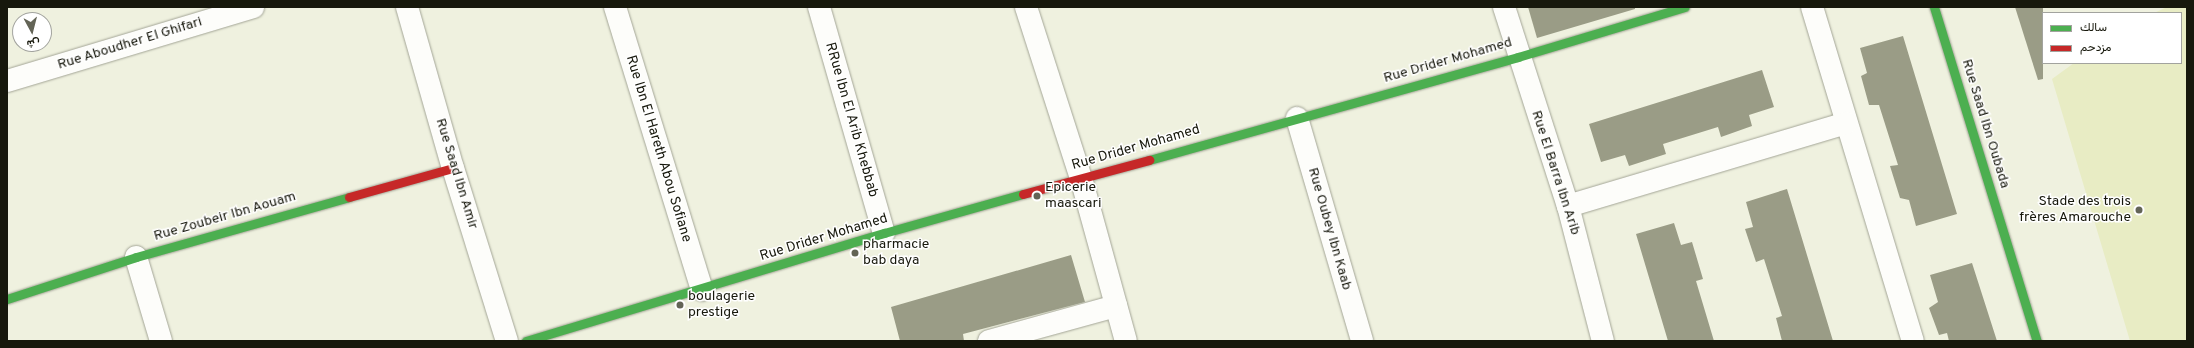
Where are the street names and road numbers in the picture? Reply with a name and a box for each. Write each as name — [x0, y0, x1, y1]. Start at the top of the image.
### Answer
street label: Rue Aboudher El Ghifari — [55, 14, 205, 74]
street label: Rue Drider Mohamed — [1382, 35, 1514, 87]
street label: RRue Ibn El Arib Khebbab — [821, 40, 881, 200]
street label: Rue Ibn El Hareth Abou Sofiane — [621, 53, 695, 245]
street label: Rue Saad Ibn Oubada — [1957, 57, 2013, 191]
street label: Rue El Barra Ibn Arib — [1527, 108, 1583, 238]
street label: Rue Saad Ibn Amir — [431, 116, 481, 232]
street label: Rue Drider Mohamed — [1070, 122, 1202, 174]
street label: Rue Oubey Ibn Kaab — [1303, 166, 1355, 292]
street label: Rue Zoubeir Ibn Aouam — [152, 189, 298, 245]
street label: Rue Drider Mohamed — [758, 211, 890, 265]

